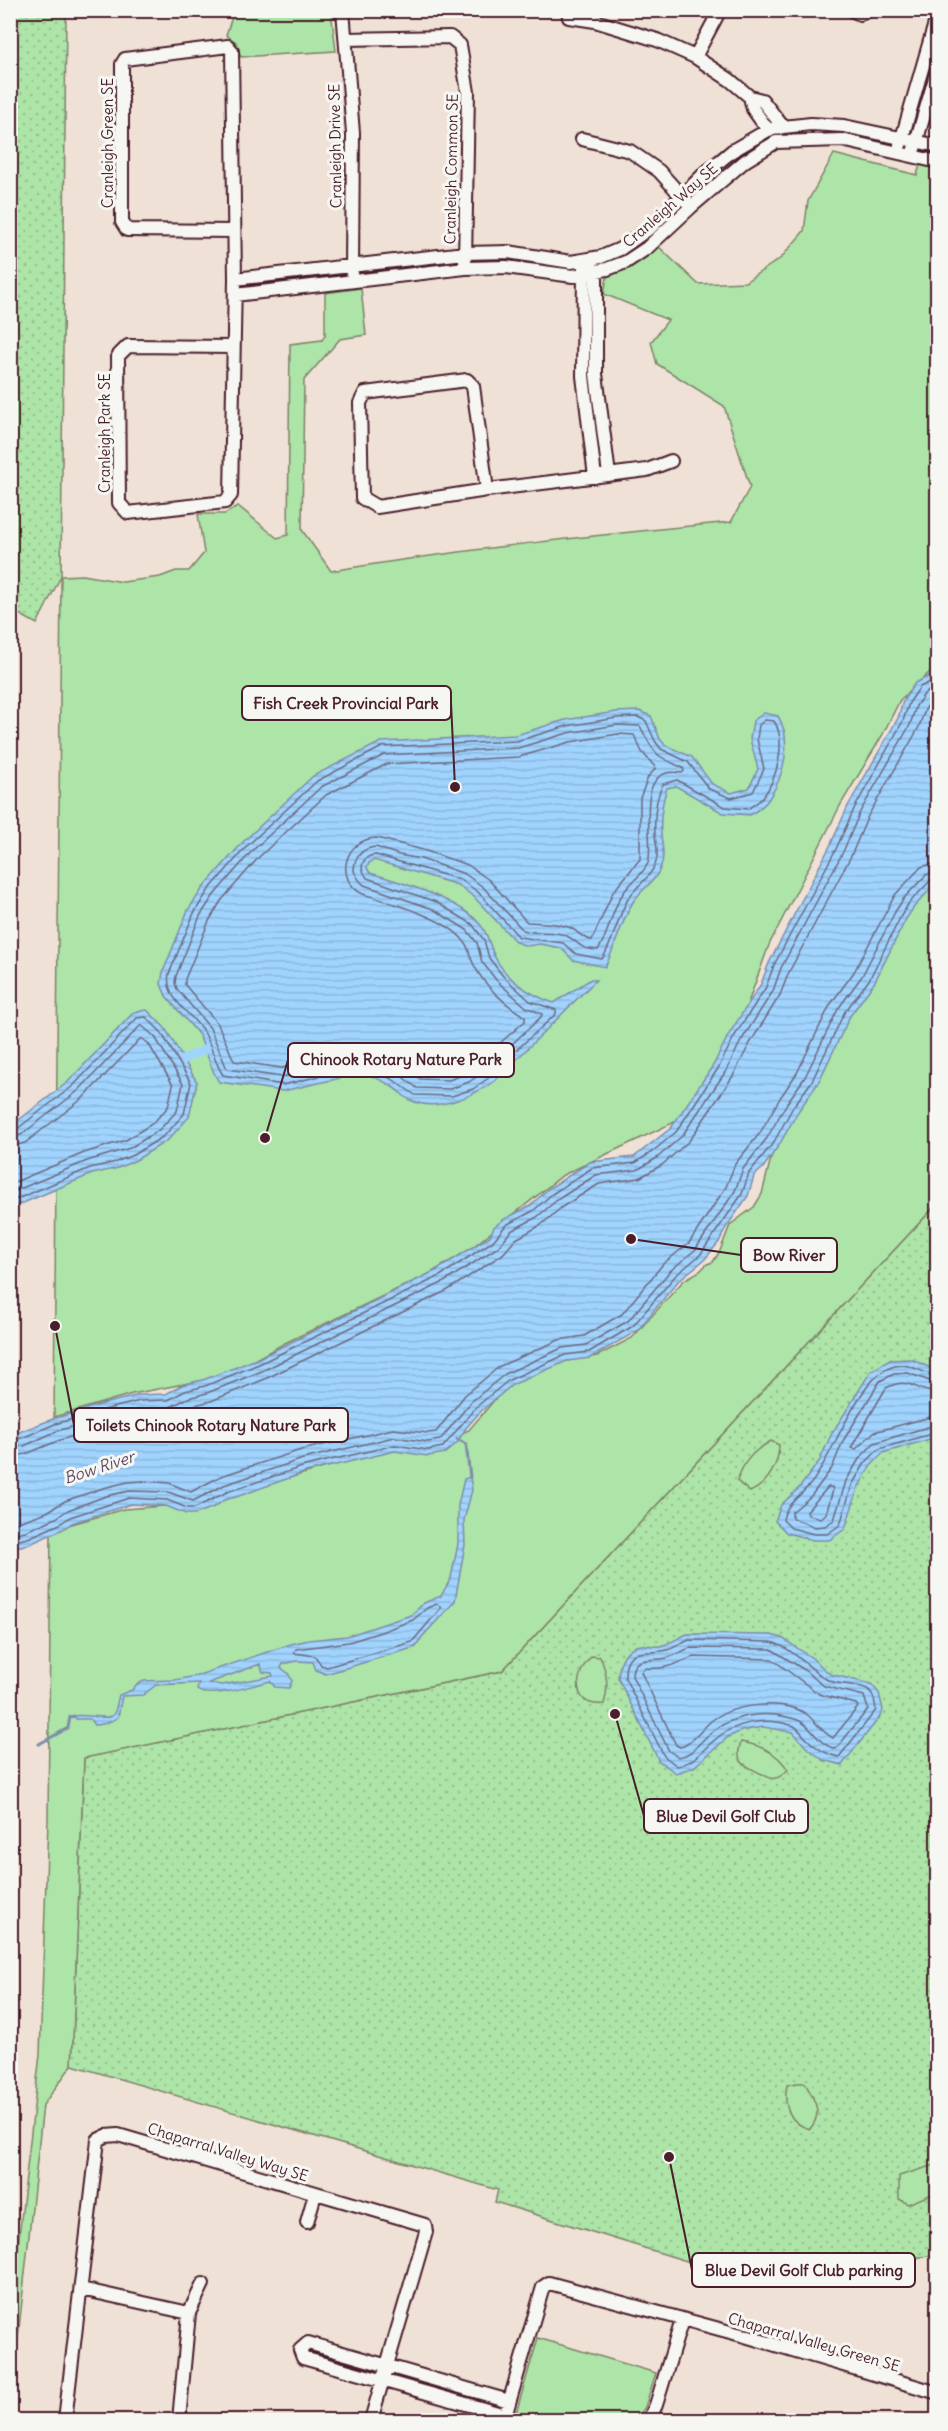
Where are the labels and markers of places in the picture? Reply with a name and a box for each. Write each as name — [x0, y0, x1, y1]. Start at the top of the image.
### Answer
callout: Fish Creek Provincial Park — [242, 686, 451, 720]
callout: Chinook Rotary Nature Park — [288, 1043, 514, 1077]
callout: Bow River — [741, 1238, 837, 1272]
callout: Toilets Chinook Rotary Nature Park — [74, 1408, 348, 1442]
callout: Blue Devil Golf Club — [644, 1799, 808, 1833]
callout: Blue Devil Golf Club parking — [692, 2253, 915, 2287]

